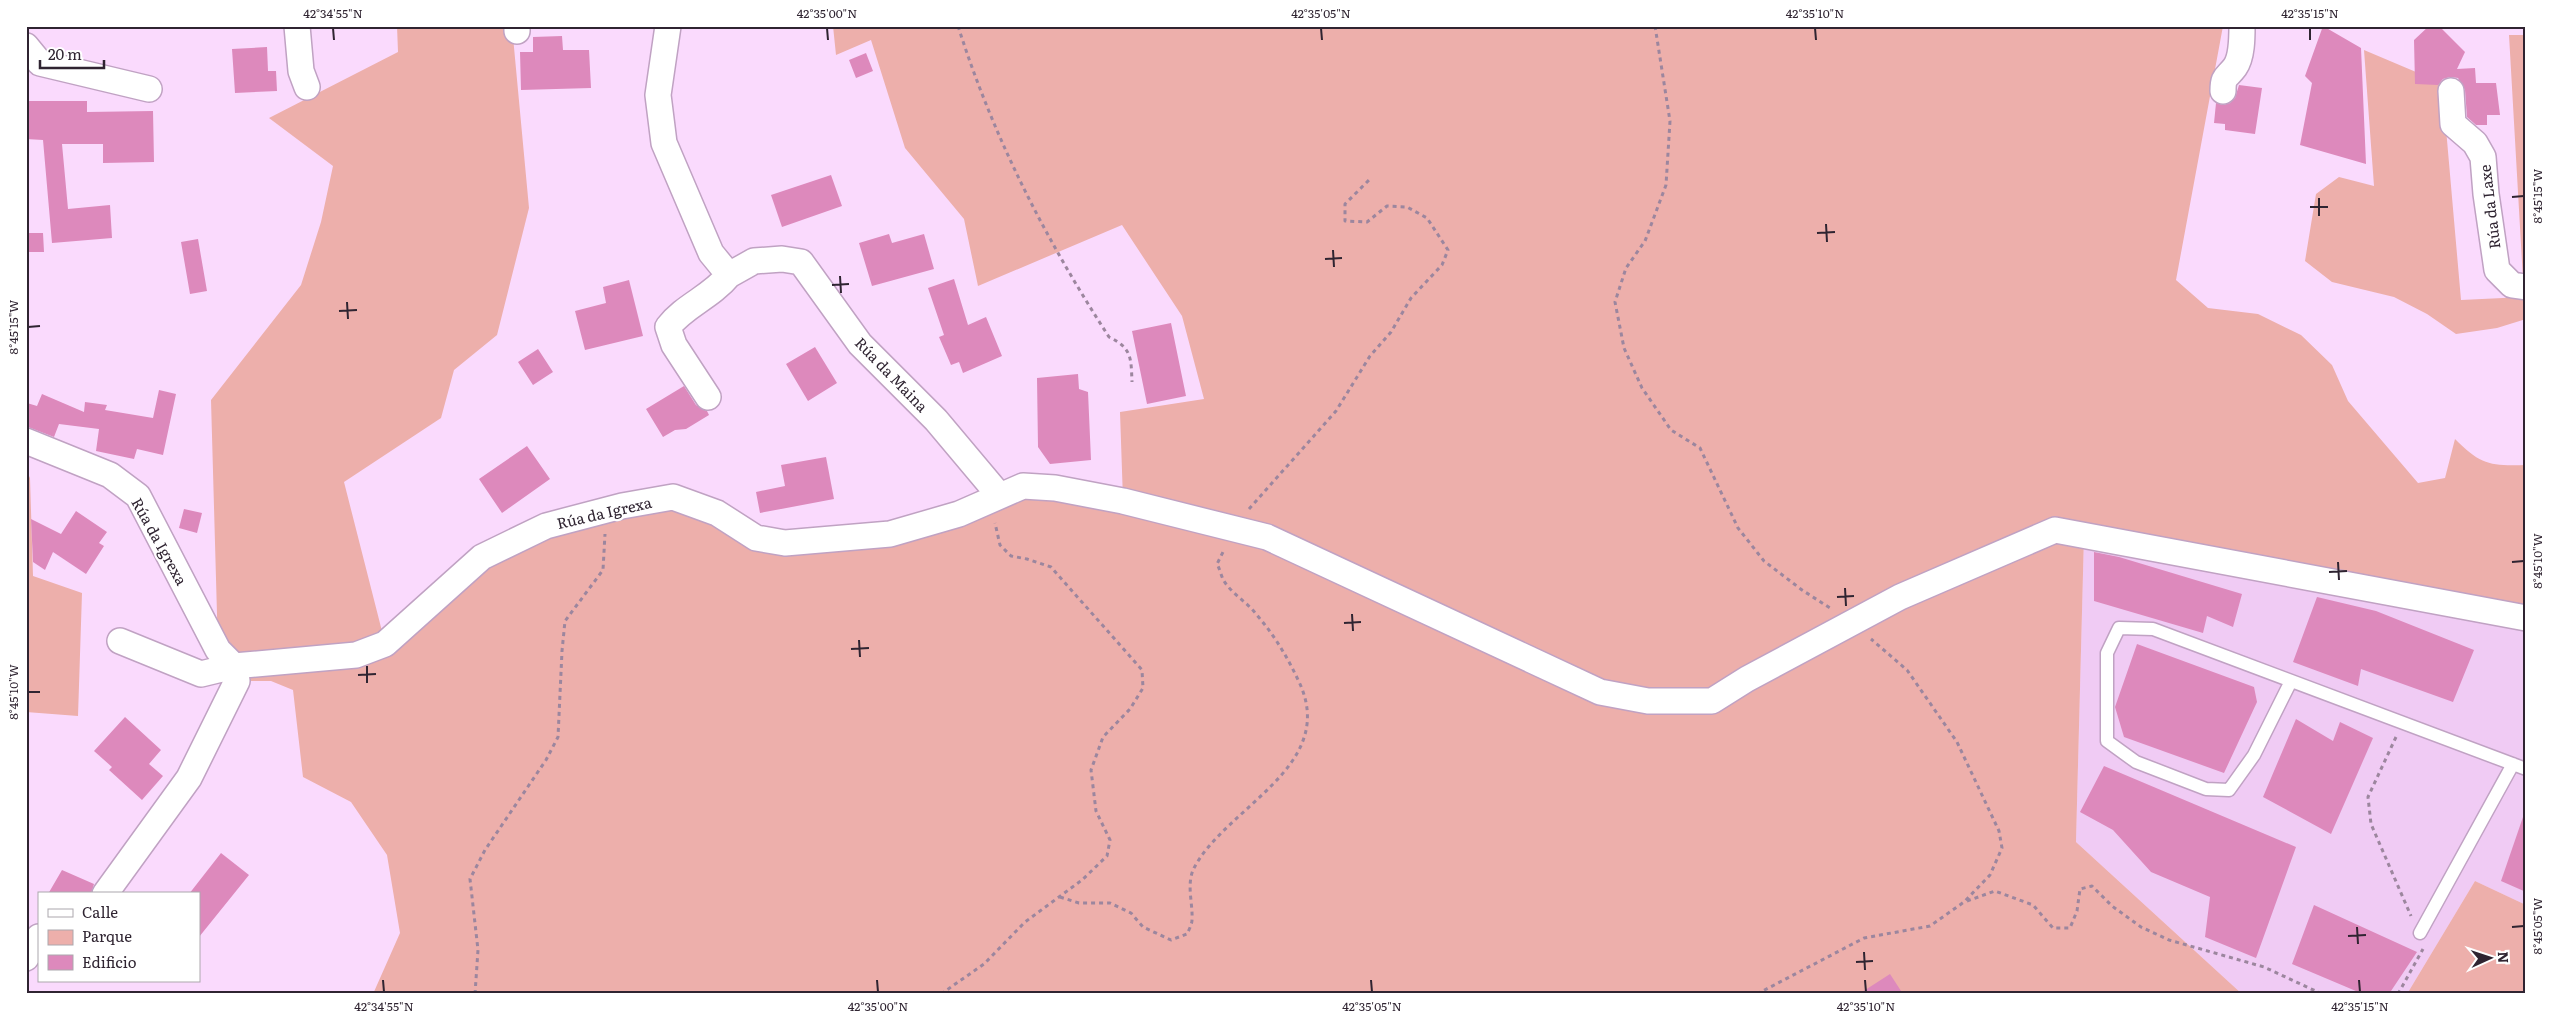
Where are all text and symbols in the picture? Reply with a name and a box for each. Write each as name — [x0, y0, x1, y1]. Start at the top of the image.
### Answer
text: 42°34'55"N — [303, 4, 363, 22]
text: 42°35'00"N — [797, 4, 857, 22]
text: 42°35'05"N — [1291, 4, 1351, 22]
text: 42°35'10"N — [1786, 4, 1844, 22]
text: 42°35'15"N — [2281, 4, 2339, 22]
scale bar — [40, 38, 104, 70]
text: 20 m — [48, 42, 82, 65]
street label: Rúa da Laxe — [2472, 163, 2506, 250]
text: 8°45'15"W — [2528, 169, 2546, 223]
text: 8°45'15"W — [4, 300, 22, 354]
street label: Rúa da Maina — [850, 331, 935, 417]
street label: Rúa da Igrexa — [554, 490, 655, 534]
street label: Rúa da Igrexa — [126, 493, 194, 590]
text: 8°45'10"W — [2528, 533, 2546, 589]
text: 8°45'10"W — [4, 664, 22, 720]
legend — [38, 892, 200, 982]
text: 8°45'05"W — [2528, 898, 2546, 954]
text: Calle — [82, 900, 118, 923]
text: Parque — [82, 924, 132, 947]
north arrow — [2464, 932, 2514, 982]
text: Edificio — [82, 950, 137, 973]
text: N — [2494, 951, 2514, 964]
text: 42°34'55"N — [354, 997, 414, 1015]
text: 42°35'00"N — [848, 997, 908, 1015]
text: 42°35'05"N — [1342, 997, 1402, 1015]
text: 42°35'10"N — [1837, 997, 1895, 1015]
text: 42°35'15"N — [2331, 997, 2389, 1015]

